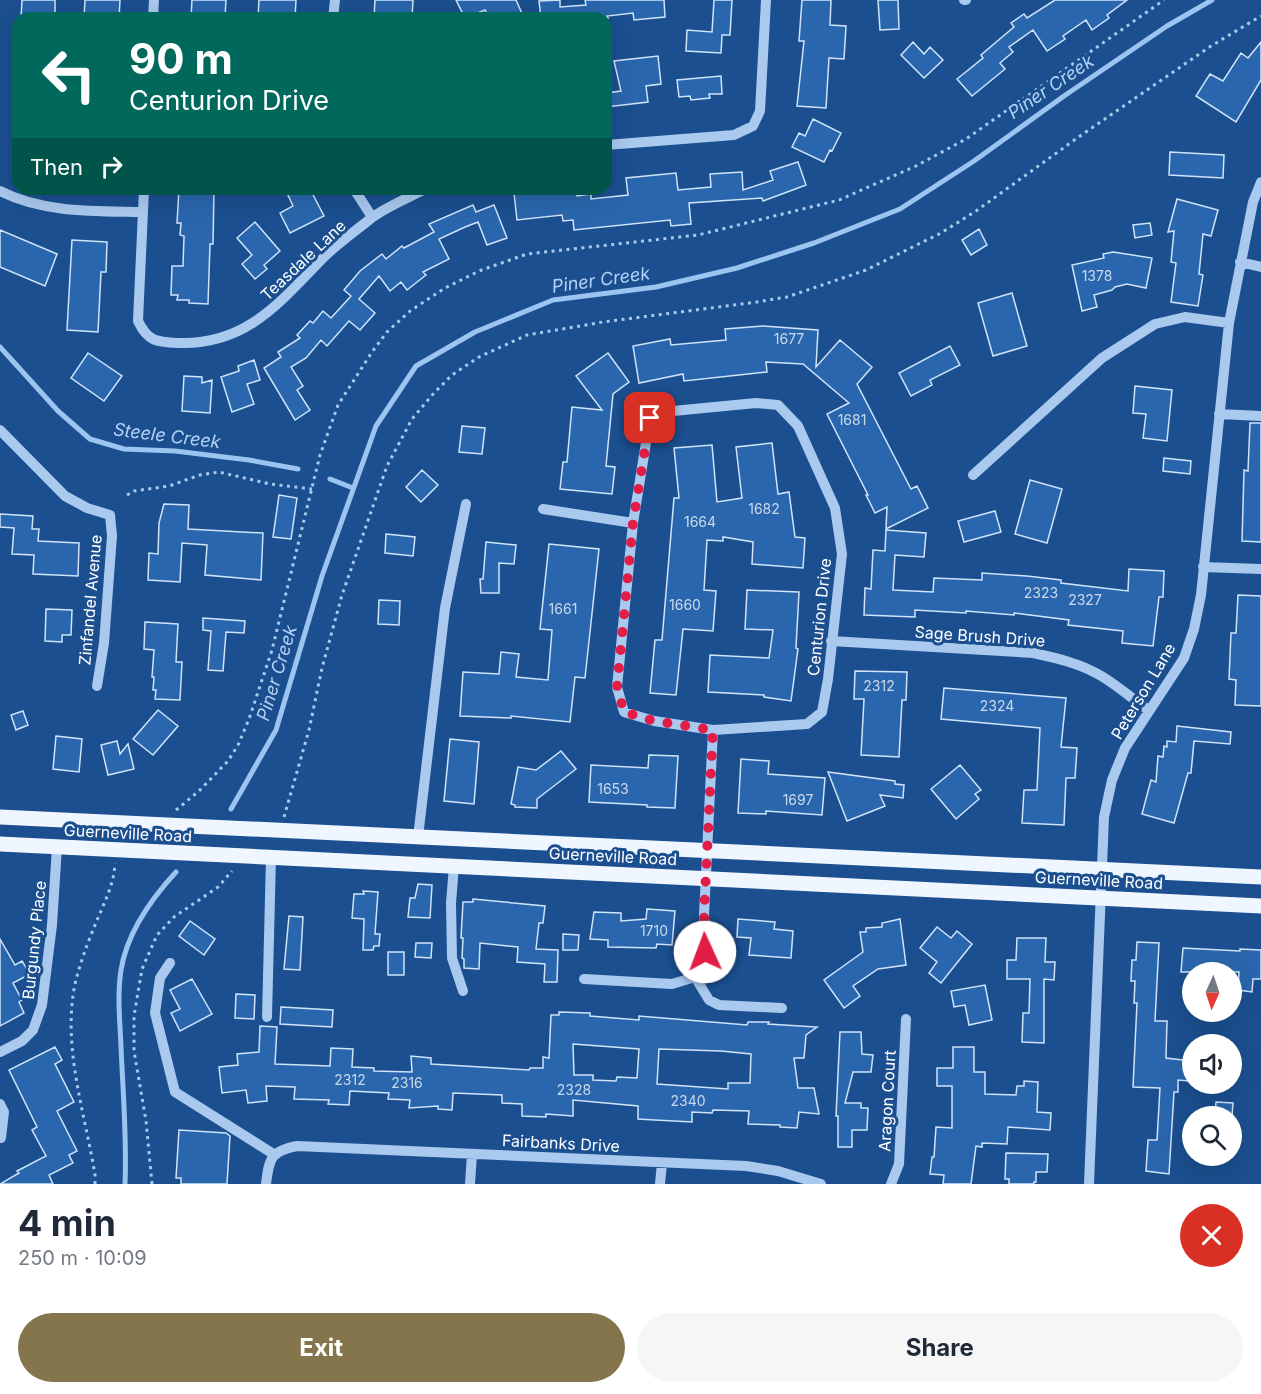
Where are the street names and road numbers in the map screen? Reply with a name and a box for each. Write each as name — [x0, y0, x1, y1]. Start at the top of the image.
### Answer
street label: Teasdale Lane — [256, 215, 350, 305]
street label: Zinfandel Avenue — [74, 534, 106, 666]
street label: Centurion Drive — [803, 557, 835, 677]
street label: Sage Brush Drive — [914, 621, 1046, 651]
street label: Peterson Lane — [1106, 639, 1180, 743]
street label: Guerneville Road — [63, 820, 193, 846]
street label: Guerneville Road — [548, 843, 678, 869]
street label: Guerneville Road — [1034, 867, 1164, 893]
street label: Burgundy Place — [18, 880, 50, 1000]
street label: Aragon Court — [874, 1050, 900, 1152]
street label: Fairbanks Drive — [502, 1130, 620, 1156]

